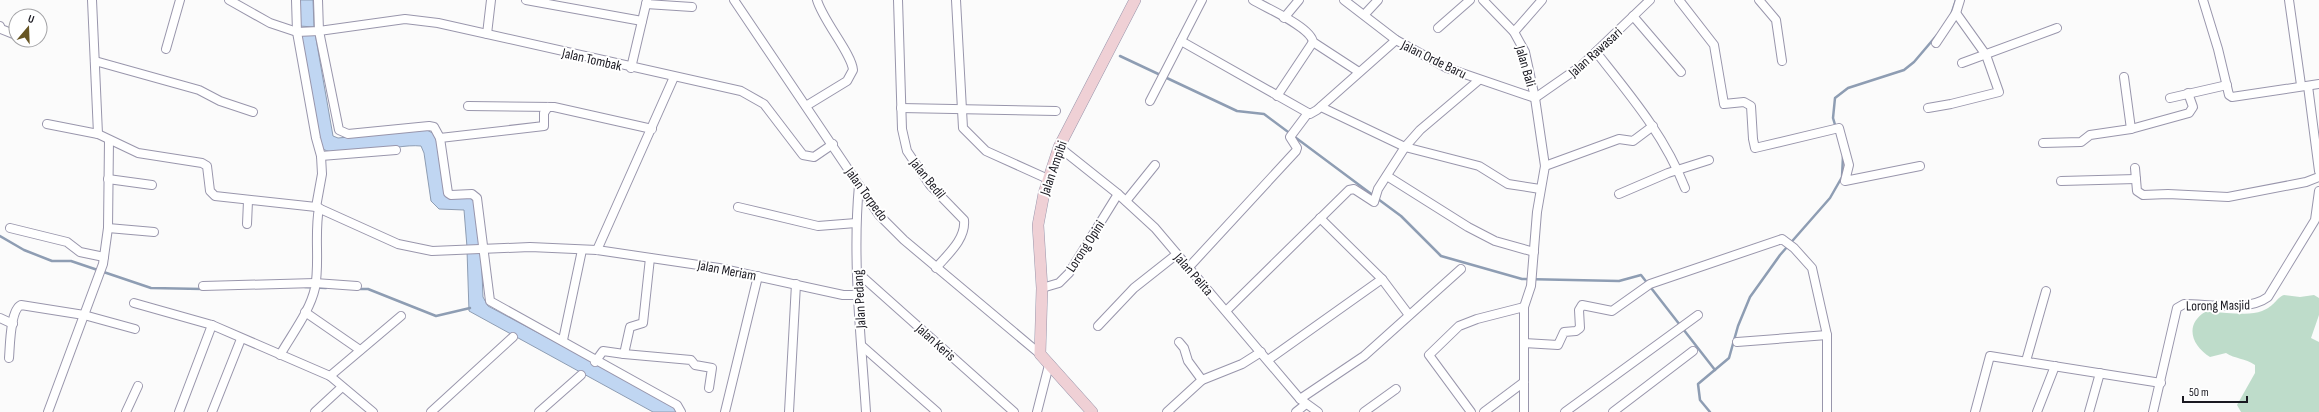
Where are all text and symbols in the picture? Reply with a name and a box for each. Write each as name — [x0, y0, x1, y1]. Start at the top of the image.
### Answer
north arrow — [8, 8, 48, 48]
text: U — [26, 12, 36, 26]
street label: Jalan Rawasari — [1564, 24, 1626, 81]
street label: Jalan Orde Baru — [1398, 36, 1469, 83]
street label: Jalan Bali — [1511, 43, 1539, 88]
street label: Jalan Tombak — [559, 44, 624, 75]
street label: Jalan Ampibi — [1036, 139, 1071, 199]
street label: Jalan Bedil — [905, 154, 949, 202]
street label: Jalan Torpedo — [841, 163, 892, 225]
street label: Lorong Opini — [1062, 217, 1108, 275]
street label: Jalan Pelita — [1170, 249, 1217, 299]
street label: Jalan Meriam — [695, 256, 758, 285]
street label: Jalan Pedang — [849, 269, 870, 330]
street label: Lorong Masjid — [2186, 296, 2250, 315]
street label: Jalan Keris — [911, 319, 959, 365]
scale bar — [2183, 378, 2247, 404]
text: 50 m — [2189, 385, 2209, 400]

